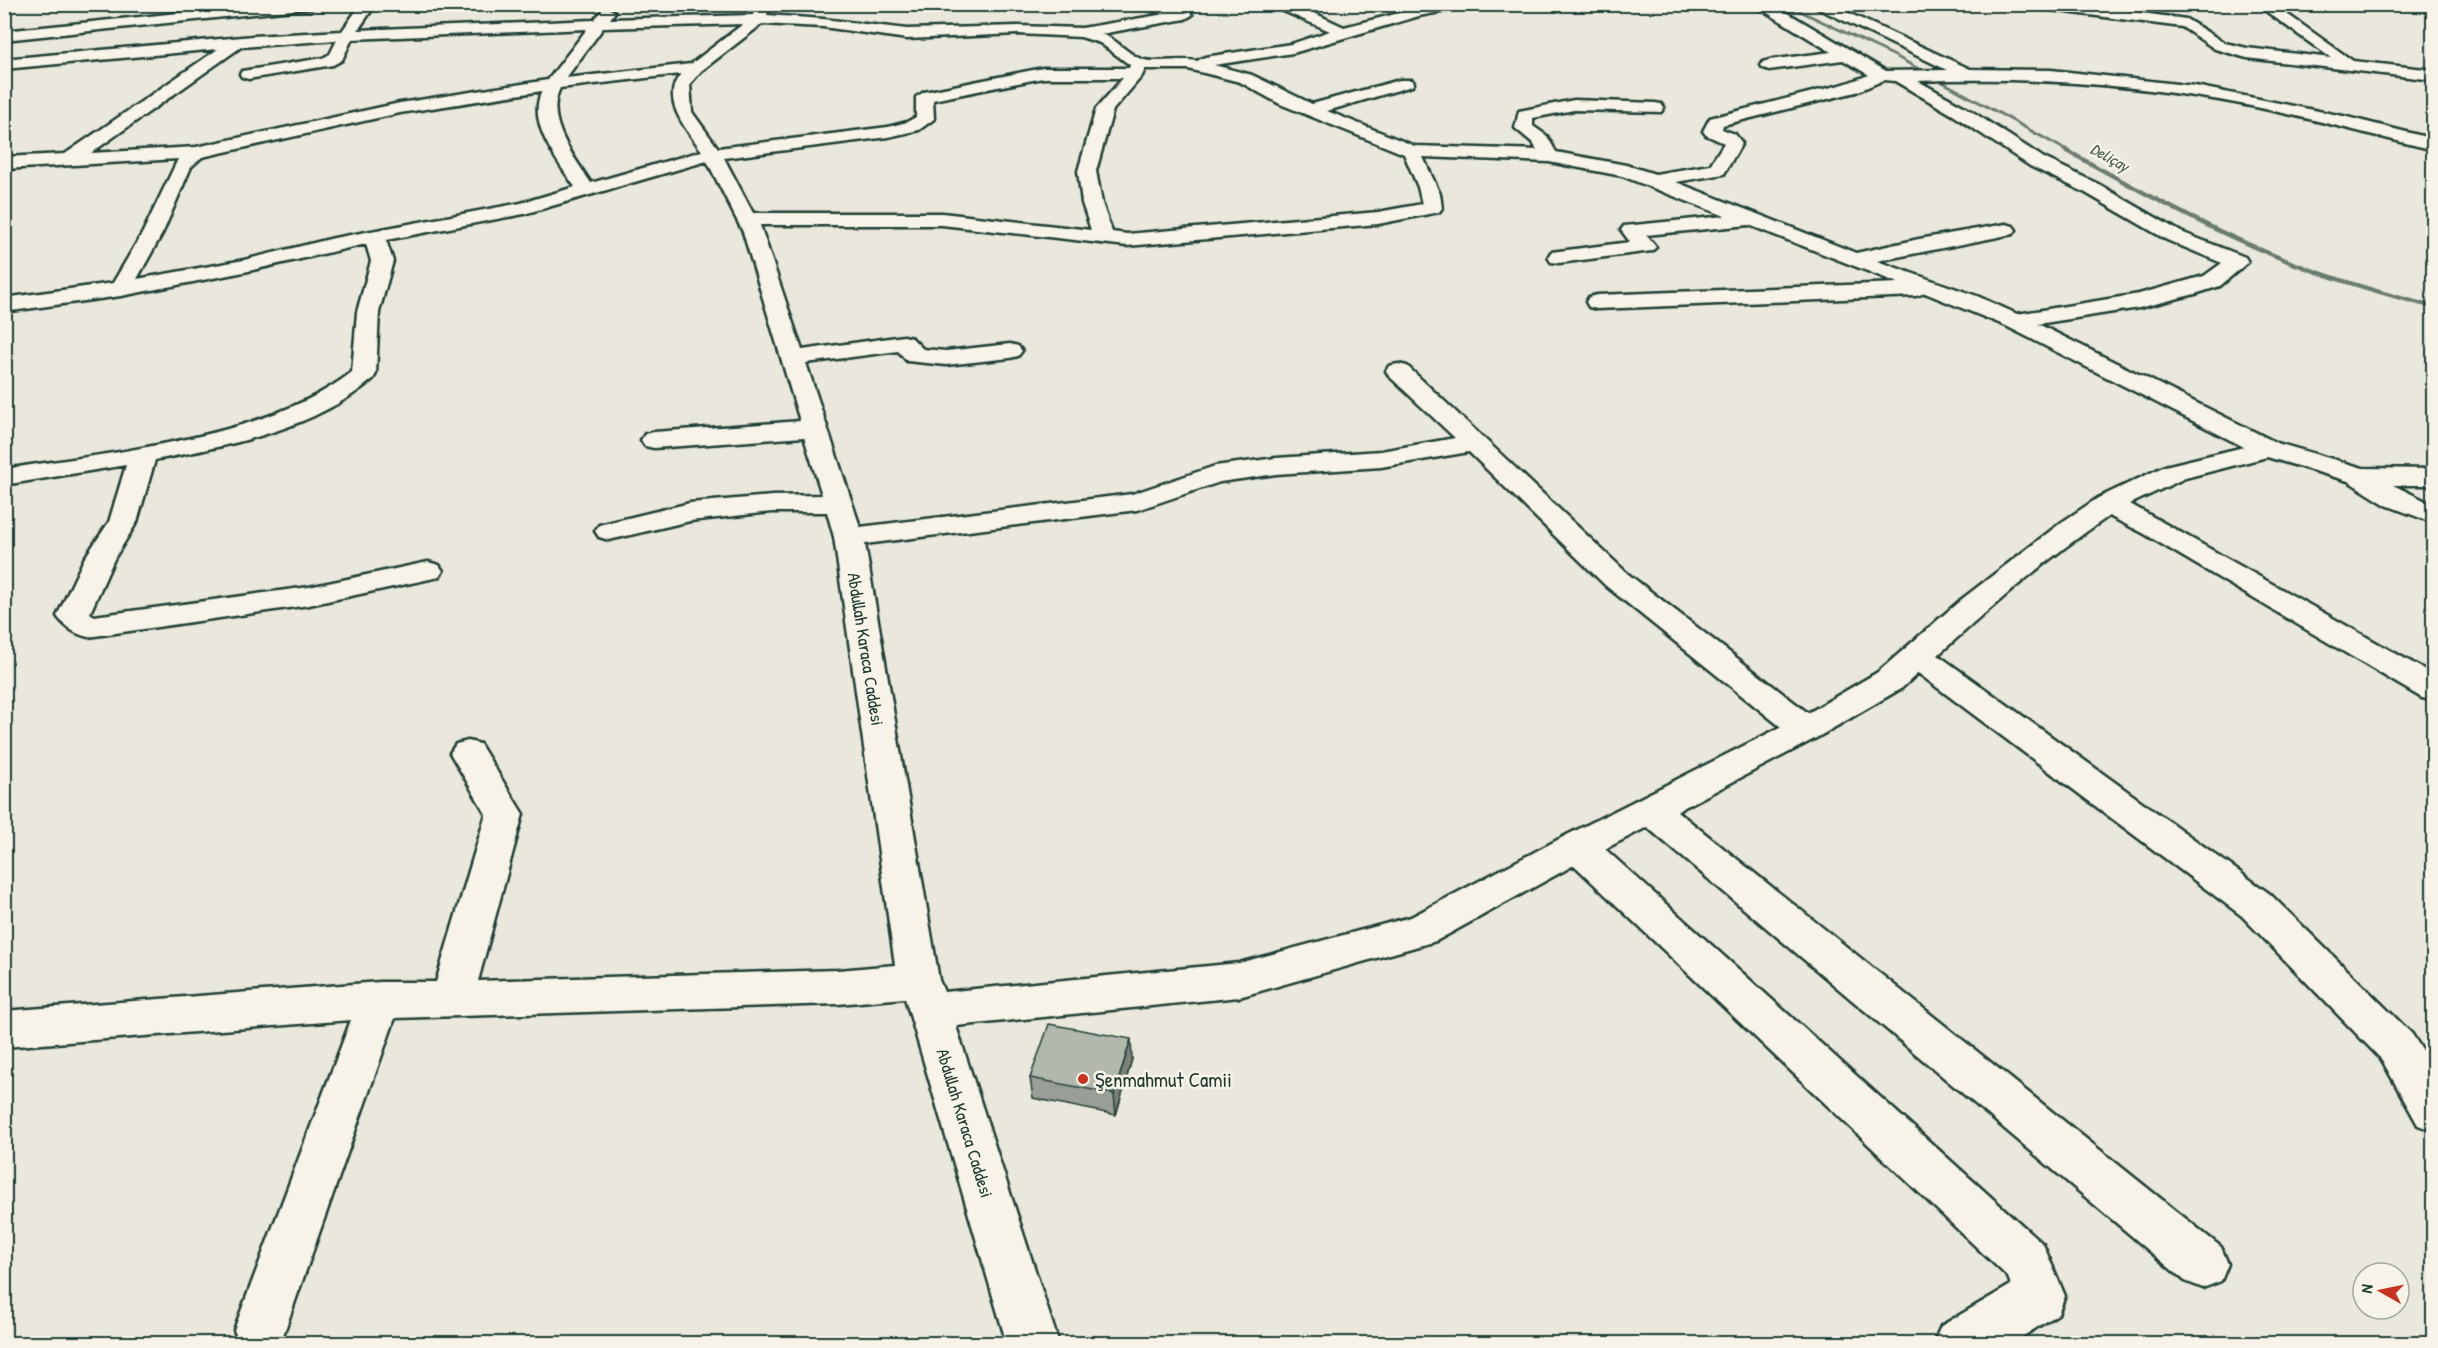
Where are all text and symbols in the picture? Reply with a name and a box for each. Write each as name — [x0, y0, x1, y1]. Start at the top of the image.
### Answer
water label: Deliçay — [2087, 137, 2135, 178]
street label: Abdullah Karaca Caddesi — [842, 571, 890, 727]
street label: Abdullah Karaca Caddesi — [930, 1045, 1000, 1201]
place label: Şenmahmut Camii — [1095, 1065, 1232, 1094]
marker: Şenmahmut Camii — [1076, 1072, 1090, 1086]
north arrow — [2351, 1261, 2411, 1321]
text: N — [2355, 1282, 2378, 1295]

